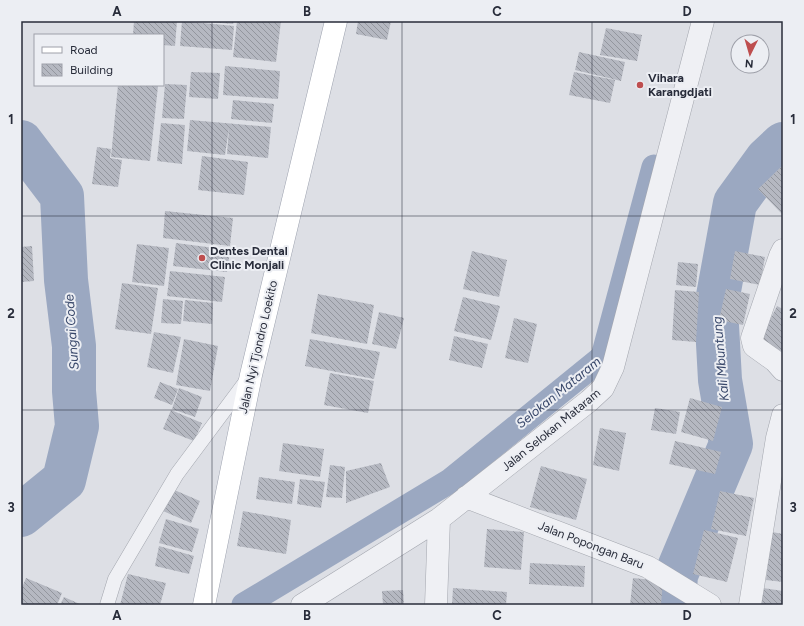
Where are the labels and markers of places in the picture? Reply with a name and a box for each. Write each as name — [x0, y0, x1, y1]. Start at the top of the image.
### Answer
place label: Vihara Karangdjati — [648, 71, 712, 99]
marker: Vihara Karangdjati — [635, 80, 645, 90]
place label: Dentes Dental Clinic Monjali — [210, 244, 288, 272]
marker: Dentes Dental Clinic Monjali — [197, 253, 207, 263]

